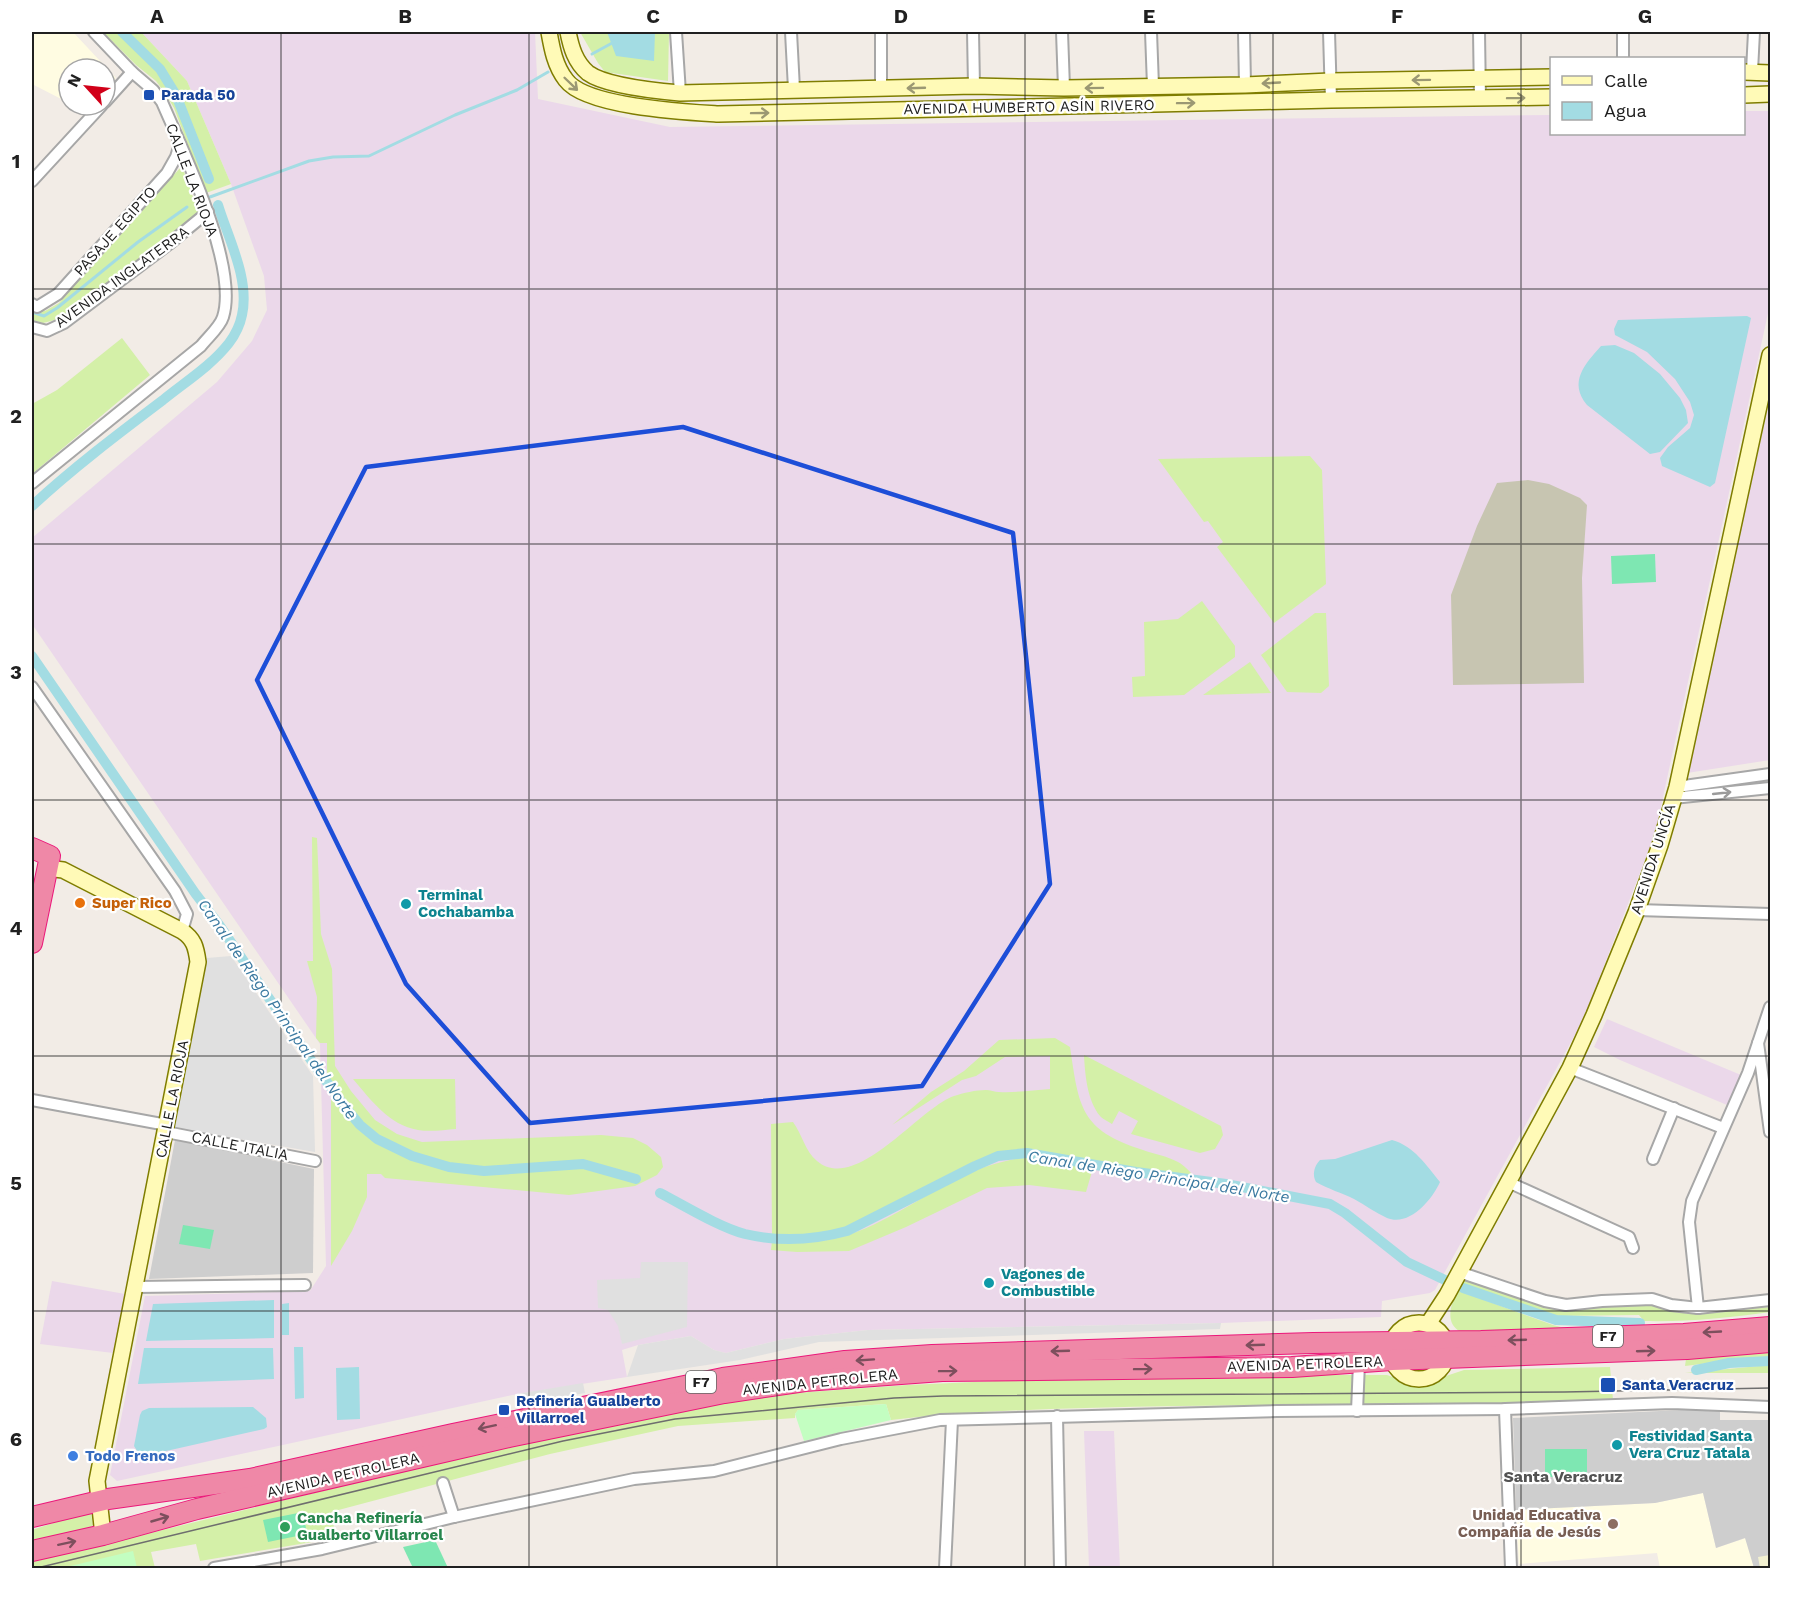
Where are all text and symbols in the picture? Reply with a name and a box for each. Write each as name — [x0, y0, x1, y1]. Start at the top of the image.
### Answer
text: A — [150, 4, 164, 28]
text: B — [398, 4, 412, 28]
text: C — [646, 4, 660, 28]
text: D — [894, 4, 908, 28]
text: E — [1143, 4, 1155, 28]
text: F — [1391, 4, 1403, 28]
text: G — [1638, 4, 1652, 28]
north arrow — [57, 57, 117, 117]
legend — [1550, 57, 1745, 135]
text: Calle — [1604, 70, 1648, 91]
text: N — [63, 71, 85, 90]
one-way arrow — [1412, 74, 1432, 85]
one-way arrow — [564, 77, 579, 91]
one-way arrow — [1262, 78, 1282, 89]
one-way arrow — [906, 82, 926, 94]
one-way arrow — [1085, 82, 1105, 93]
place label: Parada 50 — [161, 86, 235, 104]
marker: Parada 50 — [142, 88, 156, 102]
one-way arrow — [1505, 92, 1525, 104]
street label: AVENIDA HUMBERTO ASÍN RIVERO — [903, 96, 1155, 118]
one-way arrow — [1176, 98, 1196, 109]
text: Agua — [1604, 100, 1647, 121]
one-way arrow — [750, 107, 770, 119]
street label: CALLE LA RIOJA — [162, 121, 222, 239]
text: 1 — [12, 149, 20, 173]
street label: PASAJE EGIPTO — [70, 182, 160, 280]
street label: AVENIDA INGLATERRA — [52, 222, 192, 332]
text: 2 — [10, 404, 22, 428]
text: 3 — [10, 660, 22, 684]
one-way arrow — [1712, 787, 1731, 798]
street label: AVENIDA UNCÍA — [1627, 801, 1679, 916]
place label: Terminal Cochabamba — [418, 886, 514, 921]
place label: Super Rico — [92, 894, 172, 912]
water label: Canal de Riego Principal del Norte — [194, 895, 361, 1123]
marker: Super Rico — [73, 896, 87, 910]
marker: Terminal Cochabamba — [399, 897, 413, 911]
text: 4 — [10, 916, 23, 940]
street label: CALLE LA RIOJA — [152, 1038, 192, 1160]
street label: CALLE ITALIA — [190, 1128, 290, 1164]
water label: Canal de Riego Principal del Norte — [1027, 1146, 1291, 1207]
text: 5 — [10, 1171, 22, 1195]
place label: Vagones de Combustible — [1001, 1265, 1095, 1300]
marker: Vagones de Combustible — [982, 1276, 996, 1290]
road number: F7 — [1593, 1325, 1623, 1347]
one-way arrow — [1703, 1327, 1723, 1338]
one-way arrow — [1508, 1334, 1528, 1345]
one-way arrow — [1245, 1339, 1265, 1350]
one-way arrow — [1050, 1345, 1070, 1357]
one-way arrow — [1636, 1345, 1656, 1356]
street label: AVENIDA PETROLERA — [1227, 1352, 1383, 1376]
one-way arrow — [855, 1354, 875, 1365]
one-way arrow — [1133, 1363, 1153, 1374]
street label: AVENIDA PETROLERA — [742, 1365, 899, 1399]
one-way arrow — [938, 1365, 958, 1376]
road number: F7 — [686, 1371, 716, 1393]
marker: Santa Veracruz — [1599, 1376, 1617, 1394]
place label: Santa Veracruz — [1622, 1376, 1734, 1394]
place label: Refinería Gualberto Villarroel — [516, 1392, 661, 1427]
marker: Refinería Gualberto Villarroel — [497, 1403, 511, 1417]
one-way arrow — [478, 1421, 497, 1433]
text: 6 — [10, 1427, 22, 1451]
place label: Festividad Santa Vera Cruz Tatala — [1629, 1427, 1753, 1462]
marker: Festividad Santa Vera Cruz Tatala — [1610, 1438, 1624, 1452]
place label: Todo Frenos — [85, 1447, 175, 1465]
marker: Todo Frenos — [66, 1449, 80, 1463]
street label: AVENIDA PETROLERA — [265, 1449, 421, 1501]
district label: Santa Veracruz — [1503, 1467, 1623, 1486]
place label: Unidad Educativa Compañía de Jesús — [1458, 1506, 1601, 1541]
place label: Cancha Refinería Gualberto Villarroel — [297, 1509, 443, 1544]
one-way arrow — [150, 1513, 169, 1525]
marker: Unidad Educativa Compañía de Jesús — [1606, 1517, 1620, 1531]
marker: Cancha Refinería Gualberto Villarroel — [278, 1520, 292, 1534]
one-way arrow — [58, 1537, 77, 1549]

